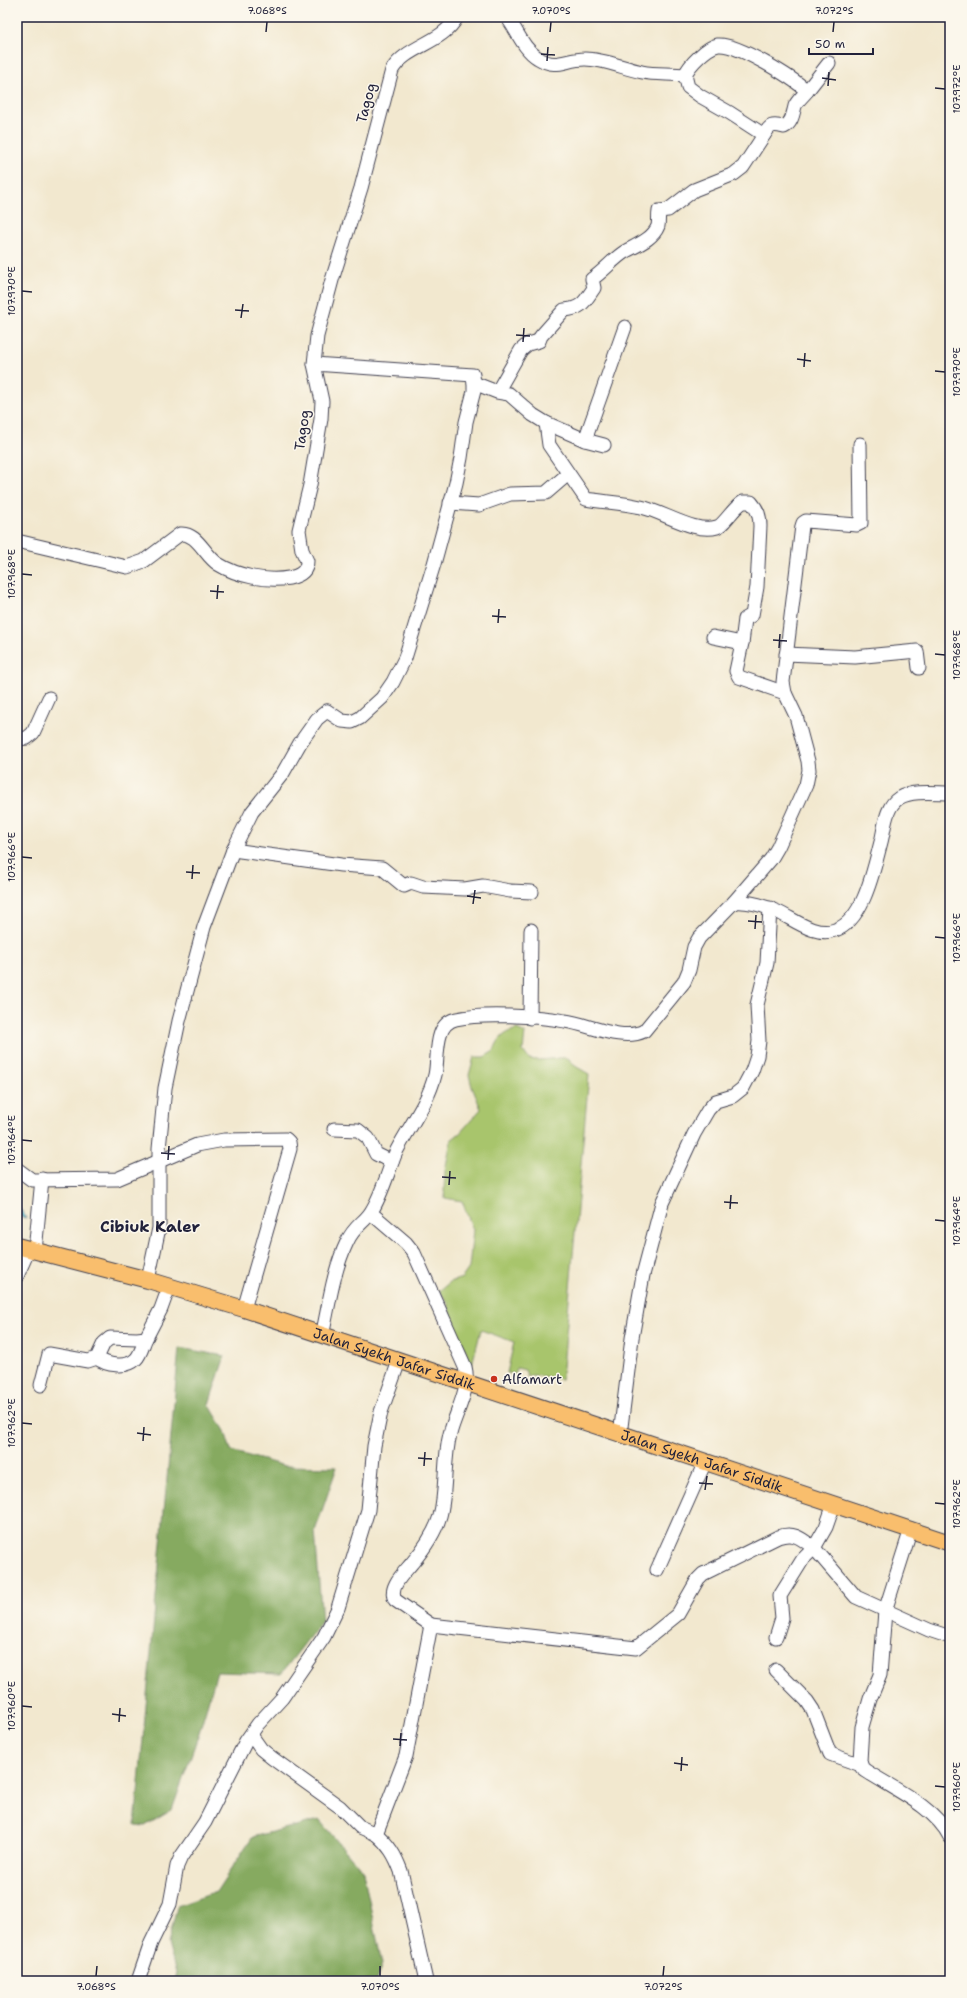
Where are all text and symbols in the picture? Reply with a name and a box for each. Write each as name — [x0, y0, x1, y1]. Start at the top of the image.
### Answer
text: 7.068°S — [247, 4, 287, 17]
text: 7.070°S — [531, 4, 571, 17]
text: 7.072°S — [815, 4, 854, 17]
scale bar — [809, 30, 873, 56]
text: 50 m — [815, 36, 845, 52]
text: 107.972°E — [950, 64, 963, 114]
street label: Tagog — [352, 81, 380, 125]
text: 107.970°E — [5, 266, 18, 316]
text: 107.970°E — [950, 347, 963, 397]
street label: Tagog — [290, 408, 314, 452]
text: 107.968°E — [5, 549, 18, 599]
text: 107.968°E — [950, 630, 963, 680]
text: 107.966°E — [5, 832, 18, 882]
text: 107.966°E — [950, 913, 963, 963]
text: 107.964°E — [5, 1115, 18, 1165]
text: 107.964°E — [950, 1196, 963, 1246]
district label: Cibiuk Kaler — [100, 1216, 200, 1237]
street label: Jalan Syekh Jafar Siddik — [311, 1324, 478, 1394]
place label: Alfamart — [502, 1370, 562, 1388]
marker: Alfamart — [489, 1374, 499, 1384]
text: 107.962°E — [5, 1398, 18, 1448]
street label: Jalan Syekh Jafar Siddik — [618, 1425, 785, 1496]
text: 107.962°E — [950, 1479, 963, 1529]
text: 107.960°E — [5, 1681, 18, 1731]
text: 107.960°E — [950, 1762, 963, 1812]
text: 7.068°S — [76, 1980, 116, 1993]
text: 7.070°S — [360, 1980, 400, 1993]
text: 7.072°S — [644, 1980, 683, 1993]

